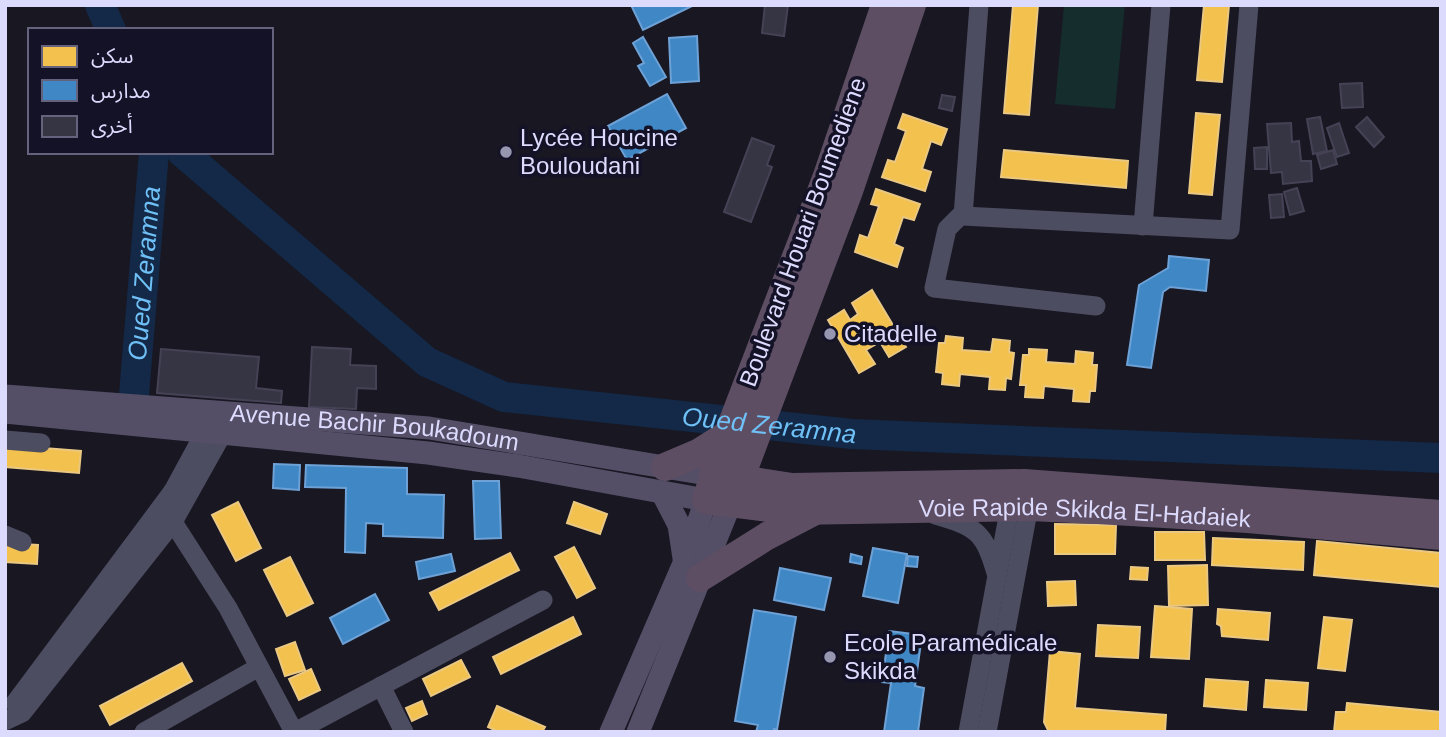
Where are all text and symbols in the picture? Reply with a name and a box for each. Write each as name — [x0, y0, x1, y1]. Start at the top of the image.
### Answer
legend — [28, 28, 273, 154]
text: سكن — [91, 44, 133, 68]
street label: Boulevard Houari Boumediene — [734, 74, 871, 390]
text: مدارس — [91, 79, 151, 103]
text: أخرى — [91, 113, 133, 138]
place label: Lycée Houcine Bouloudani — [520, 124, 678, 179]
marker: Lycée Houcine Bouloudani — [498, 144, 514, 160]
water label: Oued Zeramna — [122, 185, 166, 362]
place label: Citadelle — [844, 320, 937, 347]
marker: Citadelle — [822, 326, 838, 342]
street label: Avenue Bachir Boukadoum — [229, 399, 521, 456]
water label: Oued Zeramna — [681, 401, 858, 449]
street label: Voie Rapide Skikda El-Hadaiek — [918, 493, 1253, 532]
place label: Ecole Paramédicale Skikda — [844, 629, 1057, 684]
marker: Ecole Paramédicale Skikda — [822, 649, 838, 665]

